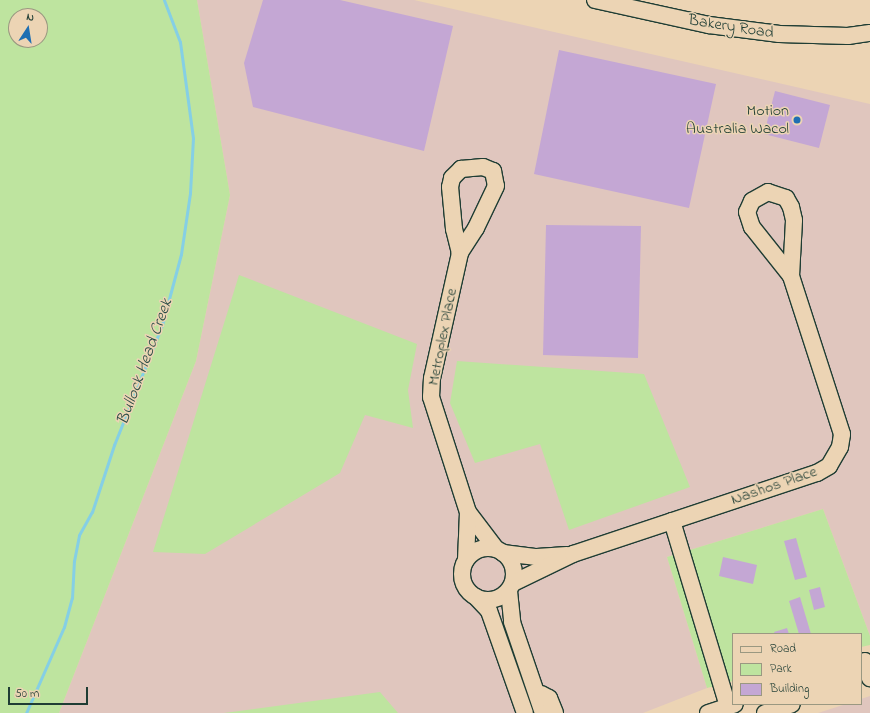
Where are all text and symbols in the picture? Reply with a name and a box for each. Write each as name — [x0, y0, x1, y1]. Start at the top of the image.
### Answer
north arrow — [8, 8, 48, 48]
text: N — [25, 9, 36, 26]
street label: Bakery Road — [687, 11, 775, 43]
place label: Motion Australia Wacol — [686, 101, 789, 139]
marker: Motion Australia Wacol — [792, 115, 802, 125]
street label: Metroplex Place — [424, 287, 462, 387]
water label: Bullock Head Creek — [113, 296, 177, 428]
street label: Nashos Place — [729, 462, 819, 510]
legend — [732, 633, 862, 705]
text: Road — [770, 640, 796, 658]
text: Park — [770, 660, 792, 678]
scale bar — [10, 679, 90, 705]
text: Building — [770, 680, 809, 698]
text: 50 m — [15, 685, 39, 703]

